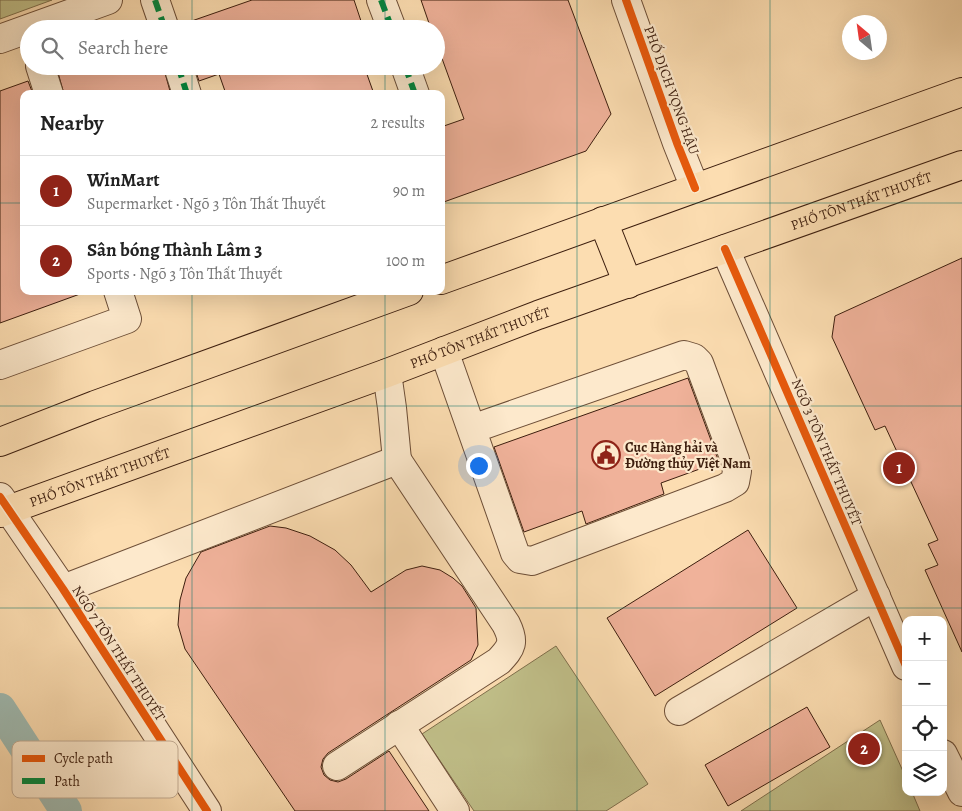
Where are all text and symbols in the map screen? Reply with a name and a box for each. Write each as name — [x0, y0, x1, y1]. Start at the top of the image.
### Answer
north arrow — [842, 15, 887, 60]
search box — [20, 20, 445, 75]
street label: PHỐ DỊCH VỌNG HẬU — [639, 23, 705, 158]
icon: search — [38, 34, 66, 62]
text: Search here — [78, 35, 168, 61]
text: Nearby — [40, 109, 103, 137]
text: 2 results — [370, 112, 425, 134]
text: WinMart — [87, 167, 160, 193]
street label: PHỐ TÔN THẤT THUYẾT — [788, 167, 935, 235]
text: 1 — [53, 180, 59, 202]
text: 90 m — [393, 180, 425, 202]
text: Supermarket · Ngõ 3 Tôn Thất Thuyết — [87, 193, 326, 215]
text: Sân bóng Thành Lâm 3 — [87, 237, 262, 263]
text: 2 — [52, 250, 60, 272]
text: 100 m — [386, 250, 425, 272]
text: Sports · Ngõ 3 Tôn Thất Thuyết — [87, 263, 283, 285]
street label: PHỐ TÔN THẤT THUYẾT — [407, 302, 553, 373]
street label: NGÕ 3 TÔN THẤT THUYẾT — [787, 376, 866, 529]
place label: Cục Hàng hải và Đường thủy Việt Nam — [625, 438, 751, 473]
public building icon: Cục Hàng hải và Đường thủy Việt Nam — [591, 440, 621, 470]
street label: PHỐ TÔN THẤT THUYẾT — [27, 443, 173, 512]
pin: 1 — [883, 449, 915, 487]
your location — [466, 453, 492, 479]
street label: NGÕ 7 TÔN THẤT THUYẾT — [68, 582, 170, 725]
map controls — [902, 616, 947, 796]
button: + — [902, 616, 947, 661]
button: − — [902, 661, 947, 706]
button: locate — [902, 706, 947, 751]
pin: 2 — [848, 730, 880, 768]
legend — [12, 741, 178, 798]
text: Cycle path — [54, 749, 114, 768]
button: layers — [902, 751, 947, 796]
text: Path — [54, 772, 81, 791]

